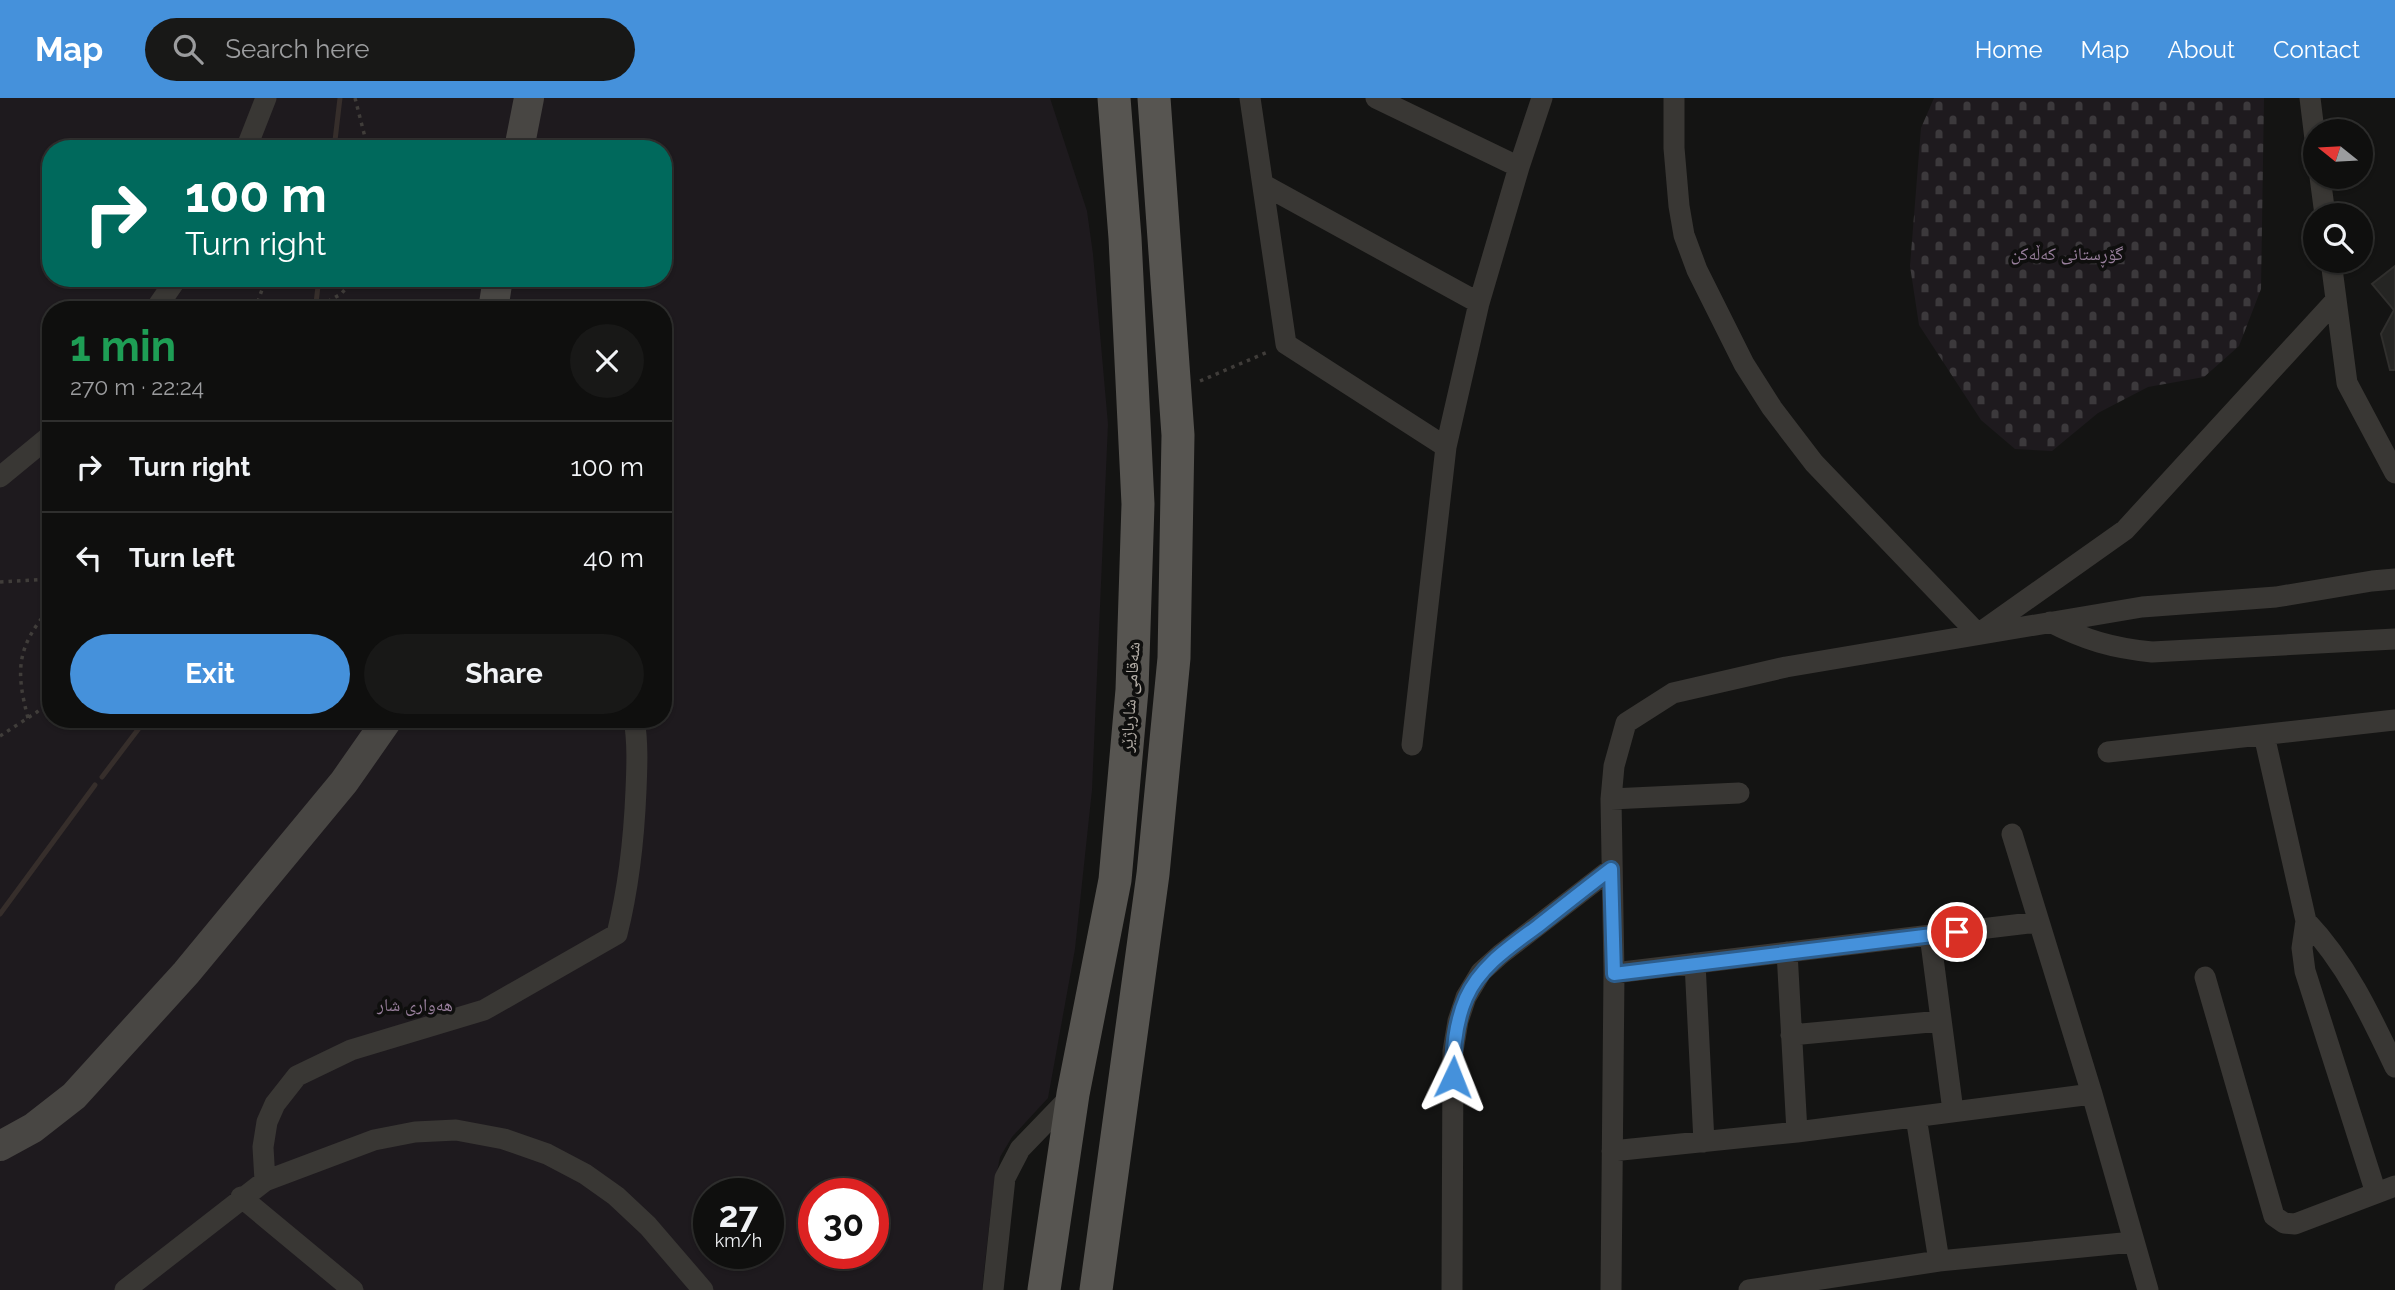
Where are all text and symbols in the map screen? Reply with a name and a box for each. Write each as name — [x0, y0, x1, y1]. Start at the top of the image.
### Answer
search box — [145, 18, 635, 81]
text: Map — [35, 30, 103, 69]
icon: search — [169, 30, 207, 68]
text: Search here — [225, 34, 370, 64]
text: Home — [1975, 35, 2043, 64]
text: Map — [2081, 35, 2129, 64]
text: About — [2167, 35, 2235, 64]
text: Contact — [2273, 35, 2360, 64]
north arrow — [2303, 119, 2373, 189]
map controls — [2303, 119, 2373, 273]
text: 100 m — [185, 166, 327, 223]
icon: right — [70, 168, 161, 259]
button: search — [2303, 203, 2373, 273]
text: Turn right — [185, 225, 326, 262]
park label: گۆڕستانی کەڵەکن — [2010, 243, 2124, 268]
text: 1 min — [70, 322, 176, 371]
button: close — [570, 324, 644, 398]
text: 270 m · 22:24 — [70, 373, 204, 400]
icon: right — [70, 448, 108, 486]
text: Turn right — [129, 452, 250, 482]
text: 100 m — [571, 452, 644, 482]
icon: left — [70, 539, 108, 577]
text: Turn left — [129, 543, 235, 573]
text: 40 m — [583, 543, 644, 573]
button: Exit — [70, 634, 350, 714]
button: Share — [364, 634, 644, 714]
street label: شەقامی شارباژێر — [1115, 641, 1145, 754]
pin — [1927, 902, 1987, 962]
icon: arrive — [1938, 913, 1976, 951]
park label: هەواری شار — [376, 994, 453, 1016]
position arrow — [1416, 1040, 1490, 1114]
speed limit sign: 30 — [798, 1178, 889, 1269]
text: 27 — [719, 1194, 758, 1235]
text: km/h — [715, 1230, 762, 1251]

